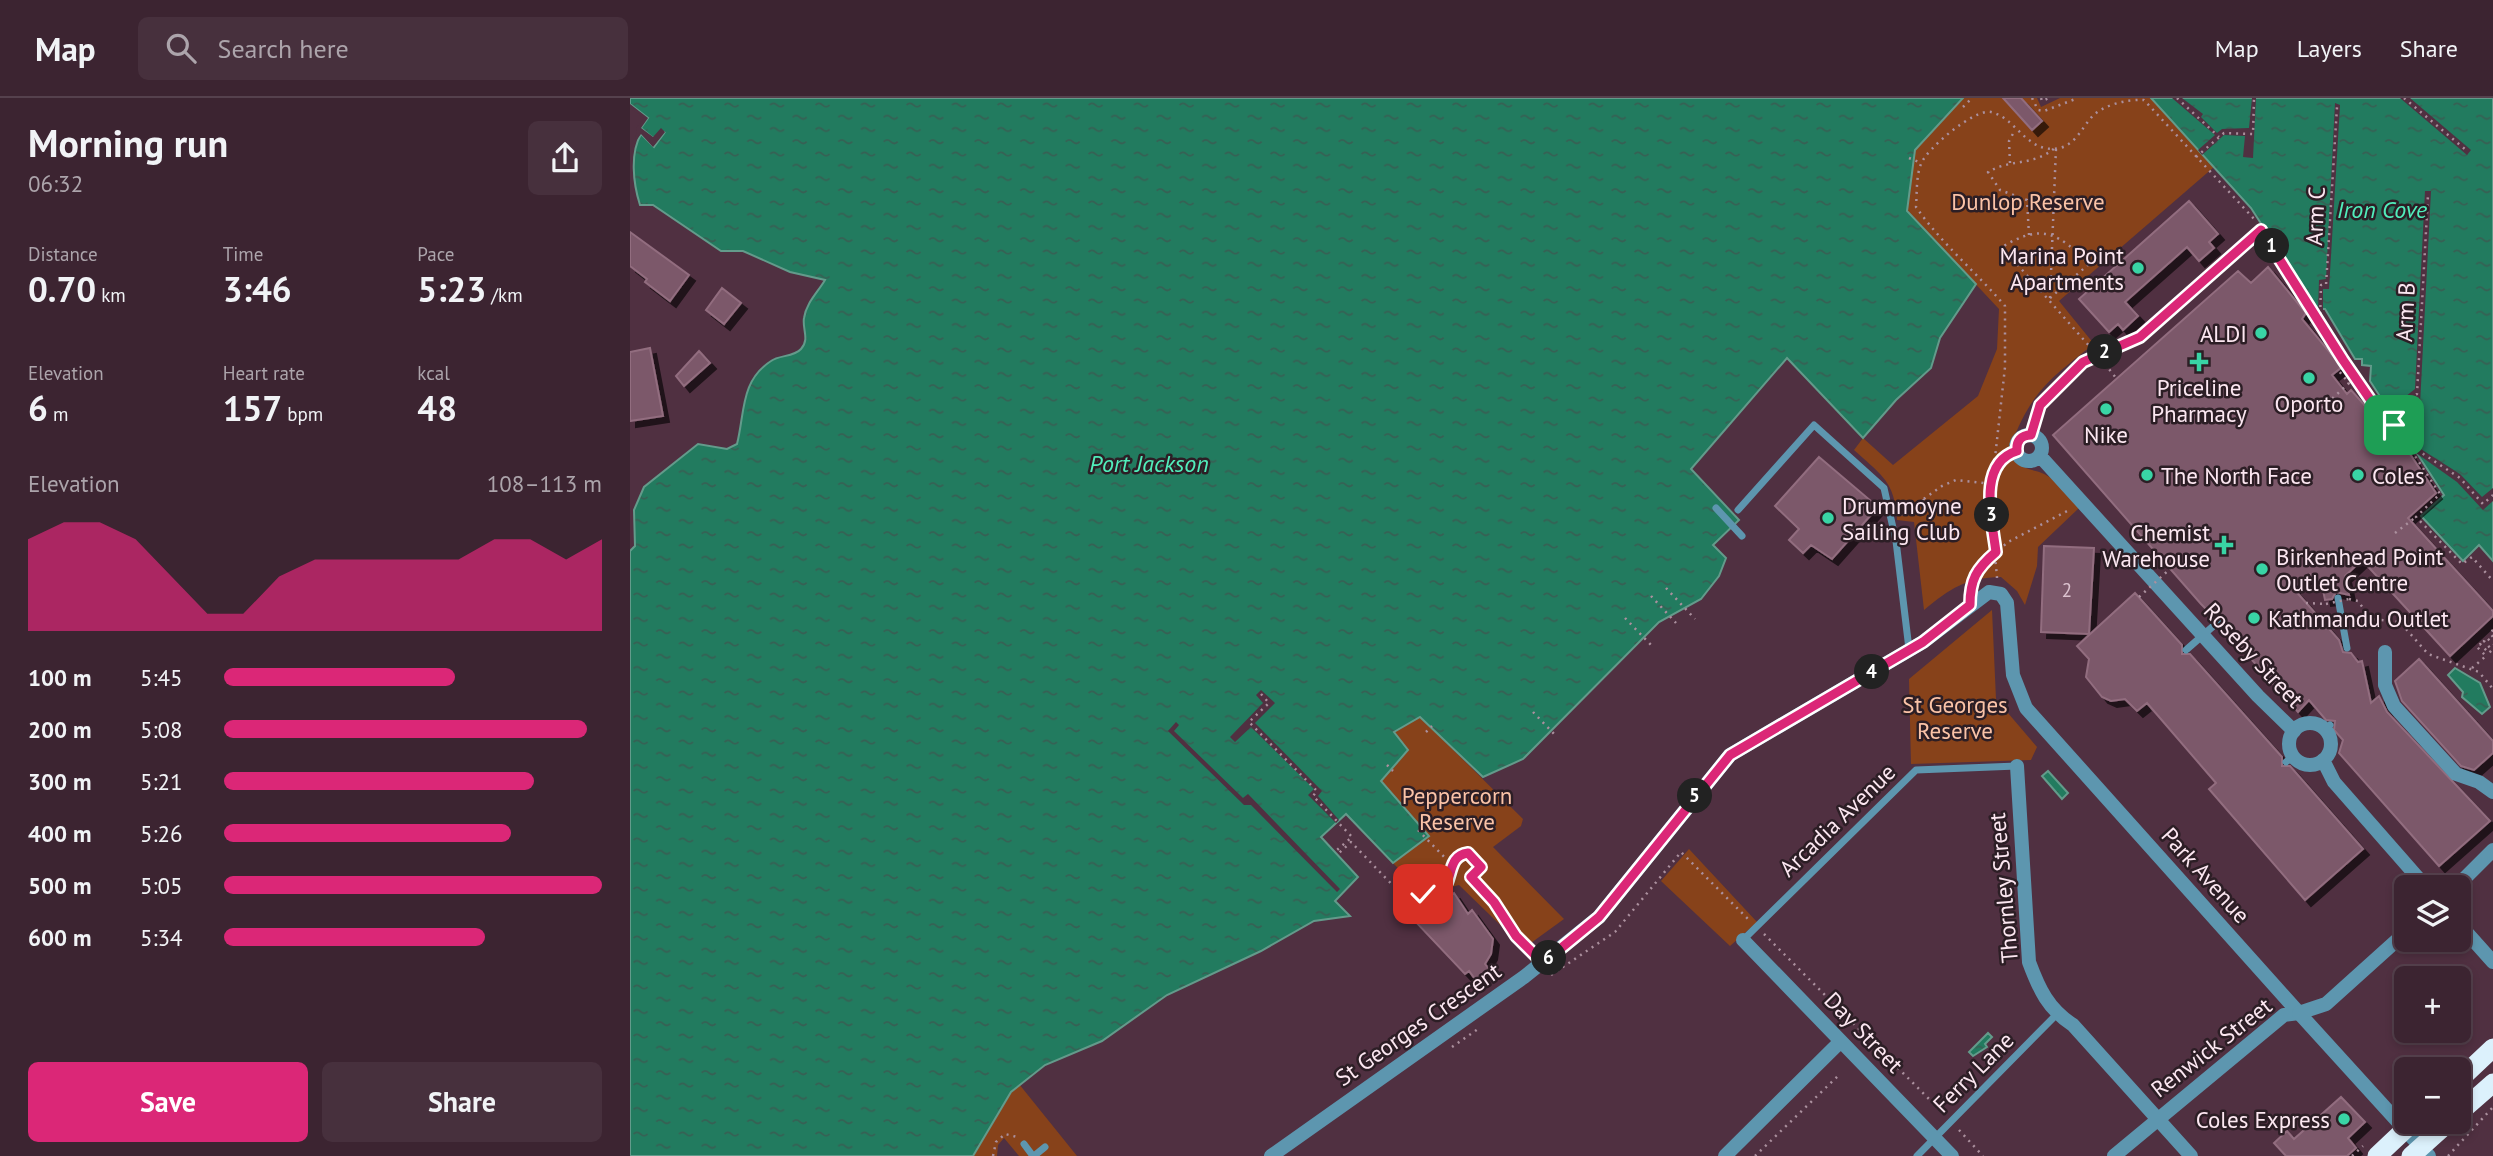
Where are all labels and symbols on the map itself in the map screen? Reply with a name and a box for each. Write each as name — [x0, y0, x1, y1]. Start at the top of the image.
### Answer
street label: Arm C — [2299, 186, 2331, 246]
park label: Dunlop Reserve — [1951, 187, 2105, 216]
water label: Iron Cove — [2337, 194, 2427, 225]
pin: 1 — [2254, 228, 2290, 264]
place label: Marina Point Apartments — [1999, 241, 2124, 296]
marker: Marina Point Apartments — [2130, 260, 2146, 276]
street label: Arm B — [2389, 282, 2421, 342]
place label: ALDI — [2200, 319, 2247, 348]
marker: ALDI — [2253, 325, 2269, 341]
pin: 2 — [2088, 334, 2122, 370]
marker: Priceline Pharmacy — [2191, 354, 2207, 370]
marker: Oporto — [2301, 370, 2317, 386]
place label: Priceline Pharmacy — [2151, 373, 2247, 428]
place label: Oporto — [2275, 389, 2343, 418]
pin — [2364, 395, 2424, 455]
marker: Nike — [2098, 401, 2114, 417]
place label: Nike — [2084, 420, 2128, 449]
water label: Port Jackson — [1089, 448, 1209, 479]
place label: The North Face — [2161, 461, 2312, 490]
place label: Coles — [2372, 461, 2425, 490]
marker: The North Face — [2139, 467, 2155, 483]
marker: Coles — [2350, 467, 2366, 483]
place label: Drummoyne Sailing Club — [1842, 491, 1962, 546]
pin: 3 — [1974, 498, 2010, 532]
marker: Drummoyne Sailing Club — [1820, 510, 1836, 526]
place label: Chemist Warehouse — [2102, 518, 2210, 573]
marker: Chemist Warehouse — [2216, 537, 2232, 553]
place label: Birkenhead Point Outlet Centre — [2276, 542, 2444, 597]
marker: Birkenhead Point Outlet Centre — [2254, 561, 2270, 577]
house number: 2 — [2062, 578, 2072, 602]
street label: Roseby Street — [2198, 596, 2310, 714]
place label: Kathmandu Outlet — [2268, 604, 2449, 633]
marker: Kathmandu Outlet — [2246, 610, 2262, 626]
pin: 4 — [1854, 654, 1890, 690]
park label: St Georges Reserve — [1902, 690, 2008, 745]
street label: Arcadia Avenue — [1773, 757, 1901, 883]
pin: 5 — [1678, 778, 1712, 814]
park label: Peppercorn Reserve — [1402, 781, 1512, 836]
street label: Thornley Street — [1982, 811, 2024, 964]
street label: Park Avenue — [2155, 821, 2257, 929]
pin — [1393, 864, 1453, 924]
pin: 6 — [1532, 940, 1566, 976]
street label: St Georges Crescent — [1330, 956, 1507, 1092]
street label: Day Street — [1818, 986, 1910, 1079]
street label: Renwick Street — [2145, 991, 2277, 1103]
street label: Ferry Lane — [1927, 1026, 2019, 1118]
place label: Coles Express — [2196, 1105, 2330, 1134]
marker: Coles Express — [2336, 1111, 2352, 1127]

